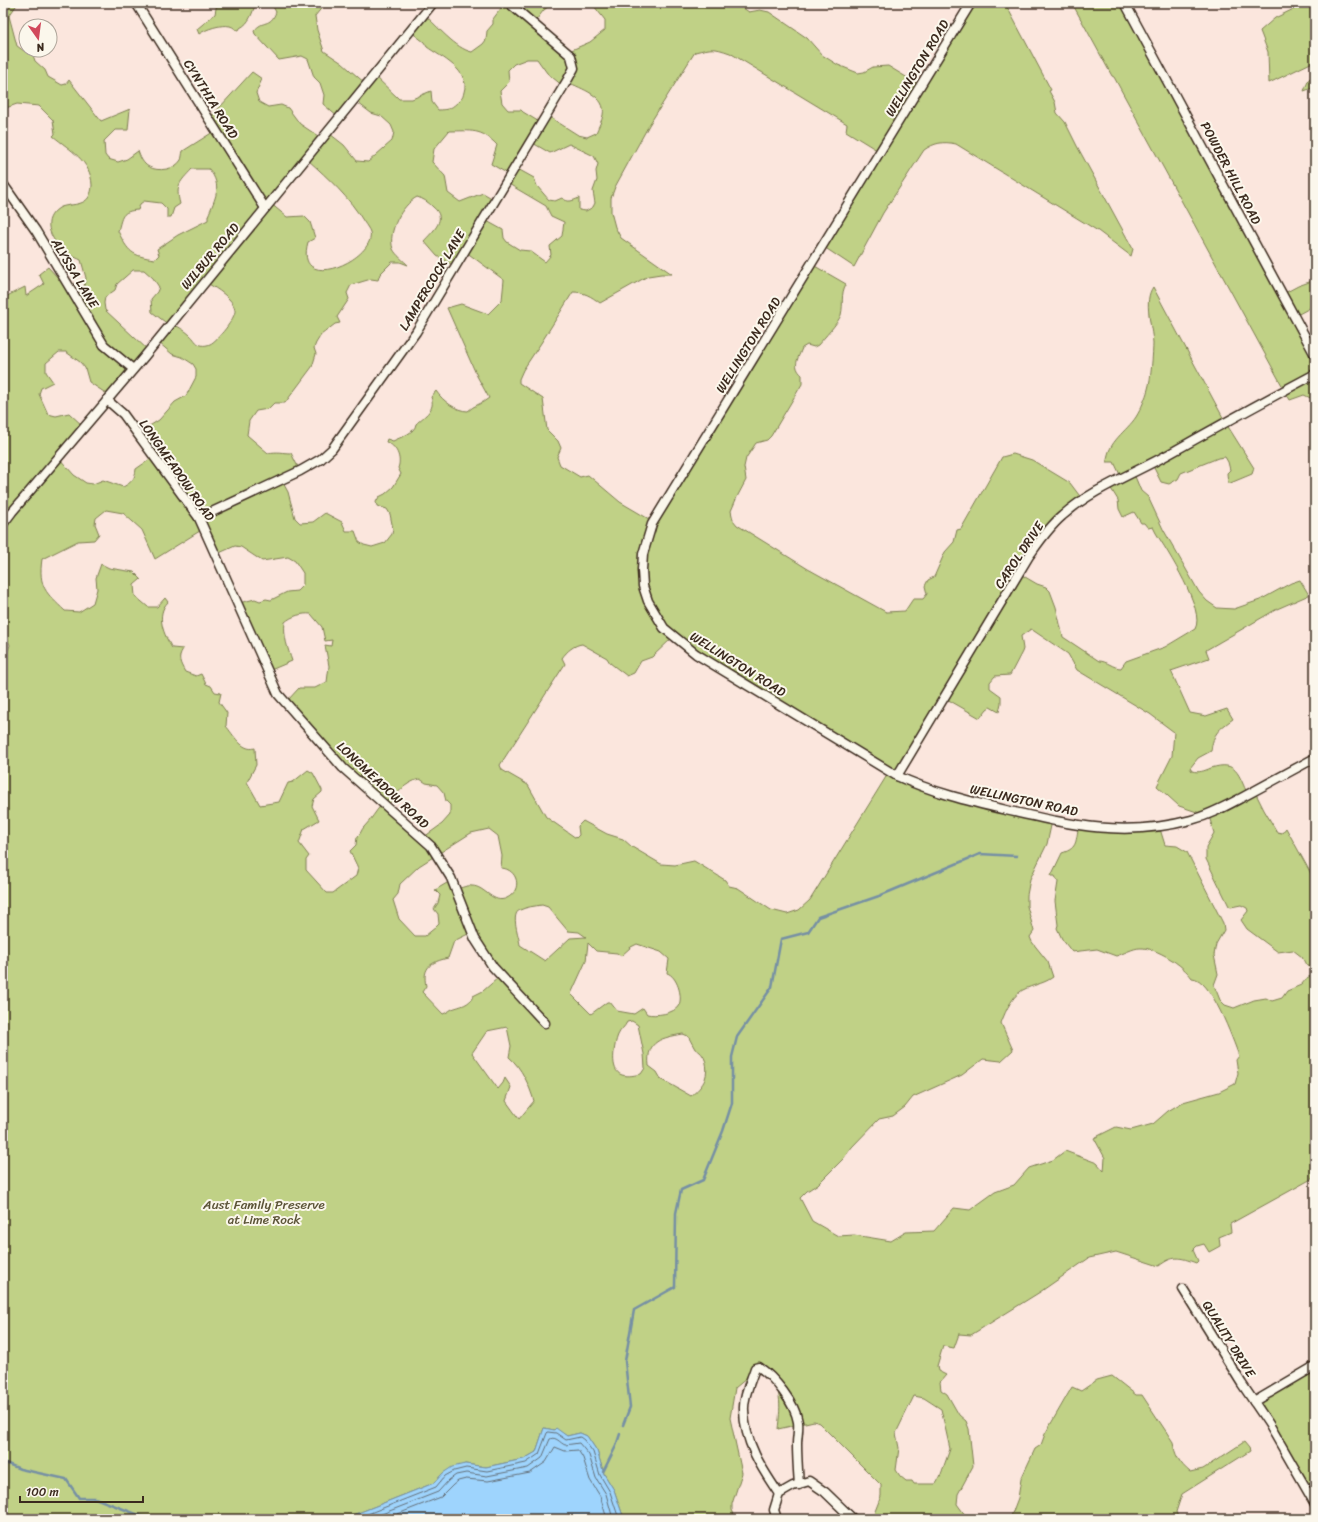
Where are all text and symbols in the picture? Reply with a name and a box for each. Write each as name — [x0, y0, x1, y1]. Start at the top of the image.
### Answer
street label: WELLINGTON ROAD — [879, 15, 955, 121]
north arrow — [18, 18, 58, 58]
text: N — [34, 37, 47, 57]
street label: CYNTHIA ROAD — [177, 55, 245, 144]
street label: POWDER HILL ROAD — [1194, 117, 1268, 229]
street label: WILBUR ROAD — [175, 217, 245, 295]
street label: LAMPERCOCK LANE — [393, 224, 472, 335]
street label: ALYSSA LANE — [44, 233, 105, 313]
street label: WELLINGTON ROAD — [709, 292, 787, 398]
street label: LONGMEADOW ROAD — [133, 414, 221, 526]
street label: CAROL DRIVE — [988, 516, 1050, 593]
street label: WELLINGTON ROAD — [685, 625, 791, 703]
street label: LONGMEADOW ROAD — [331, 736, 435, 835]
street label: WELLINGTON ROAD — [968, 777, 1080, 823]
park label: Aust Family Preserve at Lime Rock — [202, 1193, 325, 1231]
street label: QUALITY DRIVE — [1196, 1296, 1262, 1383]
scale bar — [20, 1478, 143, 1504]
text: 100 m — [26, 1481, 59, 1503]

